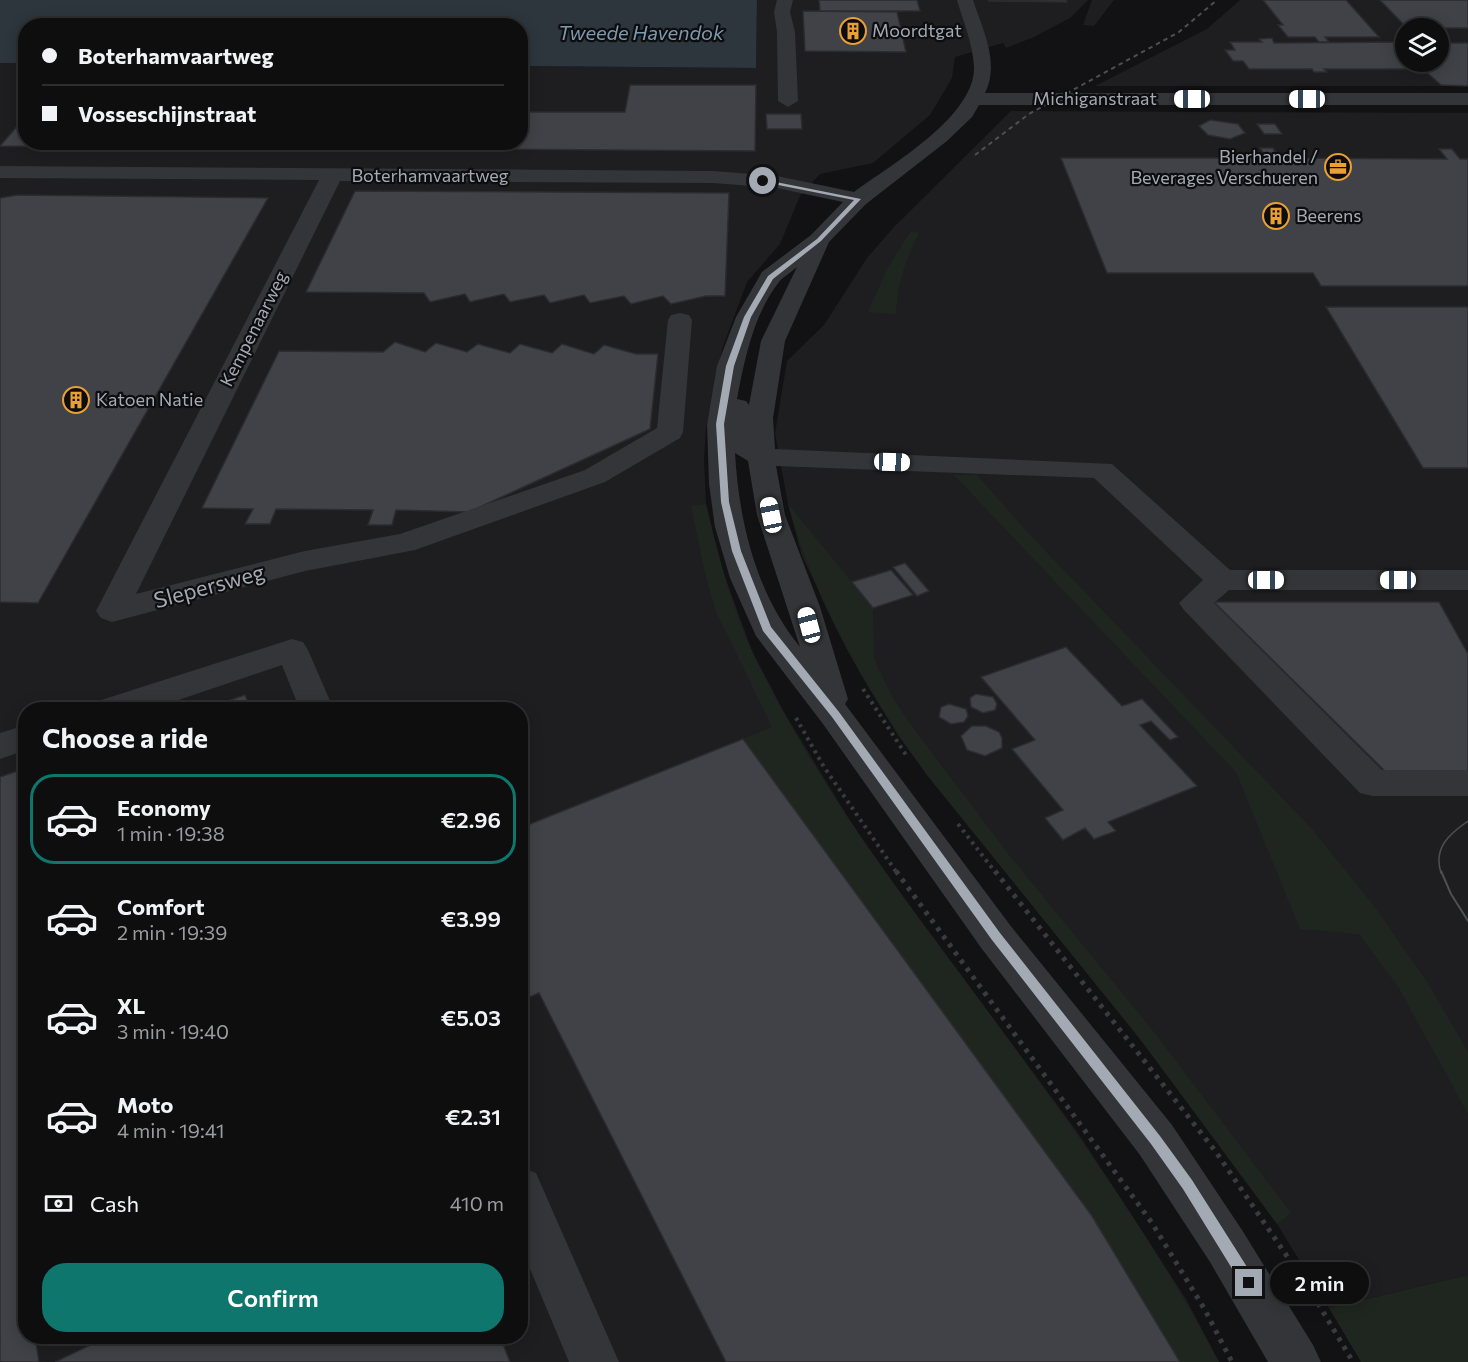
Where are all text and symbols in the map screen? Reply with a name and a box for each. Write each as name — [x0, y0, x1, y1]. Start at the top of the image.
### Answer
building icon: Moordtgat — [838, 16, 868, 46]
map controls — [1395, 18, 1449, 72]
button: layers — [1395, 18, 1449, 72]
place label: Moordtgat — [872, 19, 962, 41]
water label: Tweede Havendok — [558, 20, 725, 44]
text: Boterhamvaartweg — [78, 42, 273, 69]
street label: Michiganstraat — [1033, 87, 1157, 109]
car — [1174, 90, 1210, 108]
car — [1289, 90, 1325, 108]
text: Vosseschijnstraat — [78, 100, 256, 127]
place label: Bierhandel / Beverages Verschueren — [1130, 145, 1318, 188]
office icon: Bierhandel / Beverages Verschueren — [1323, 152, 1353, 182]
street label: Boterhamvaartweg — [351, 164, 509, 186]
route start — [749, 167, 776, 194]
building icon: Beerens — [1261, 201, 1291, 231]
place label: Beerens — [1296, 204, 1362, 226]
street label: Kempenaarweg — [215, 267, 292, 390]
building icon: Katoen Natie — [61, 385, 91, 415]
place label: Katoen Natie — [96, 388, 203, 410]
car — [874, 452, 910, 472]
car — [758, 496, 784, 534]
street label: Slepersweg — [150, 558, 267, 613]
car — [1248, 571, 1284, 589]
car — [1380, 571, 1416, 589]
car — [796, 605, 822, 645]
text: Choose a ride — [42, 721, 208, 754]
icon: car — [45, 792, 99, 846]
text: Economy — [117, 794, 211, 821]
text: €2.96 — [441, 806, 501, 833]
text: 1 min · 19:38 — [117, 821, 225, 845]
icon: car — [45, 891, 99, 945]
text: Comfort — [117, 893, 205, 920]
text: €3.99 — [441, 905, 501, 932]
text: 2 min · 19:39 — [117, 920, 227, 944]
icon: car — [45, 990, 99, 1044]
text: XL — [117, 992, 145, 1019]
text: €5.03 — [441, 1004, 501, 1031]
text: 3 min · 19:40 — [117, 1019, 229, 1043]
icon: car — [45, 1089, 99, 1143]
text: Moto — [117, 1091, 173, 1118]
text: €2.31 — [445, 1103, 501, 1130]
text: 4 min · 19:41 — [117, 1118, 225, 1142]
icon: cash — [42, 1187, 75, 1220]
text: Cash — [90, 1190, 139, 1217]
text: 410 m — [450, 1191, 504, 1215]
callout: 2 min — [1270, 1262, 1369, 1304]
button: Confirm — [42, 1263, 504, 1332]
route end — [1235, 1269, 1262, 1296]
text: 2 min — [1295, 1271, 1344, 1295]

